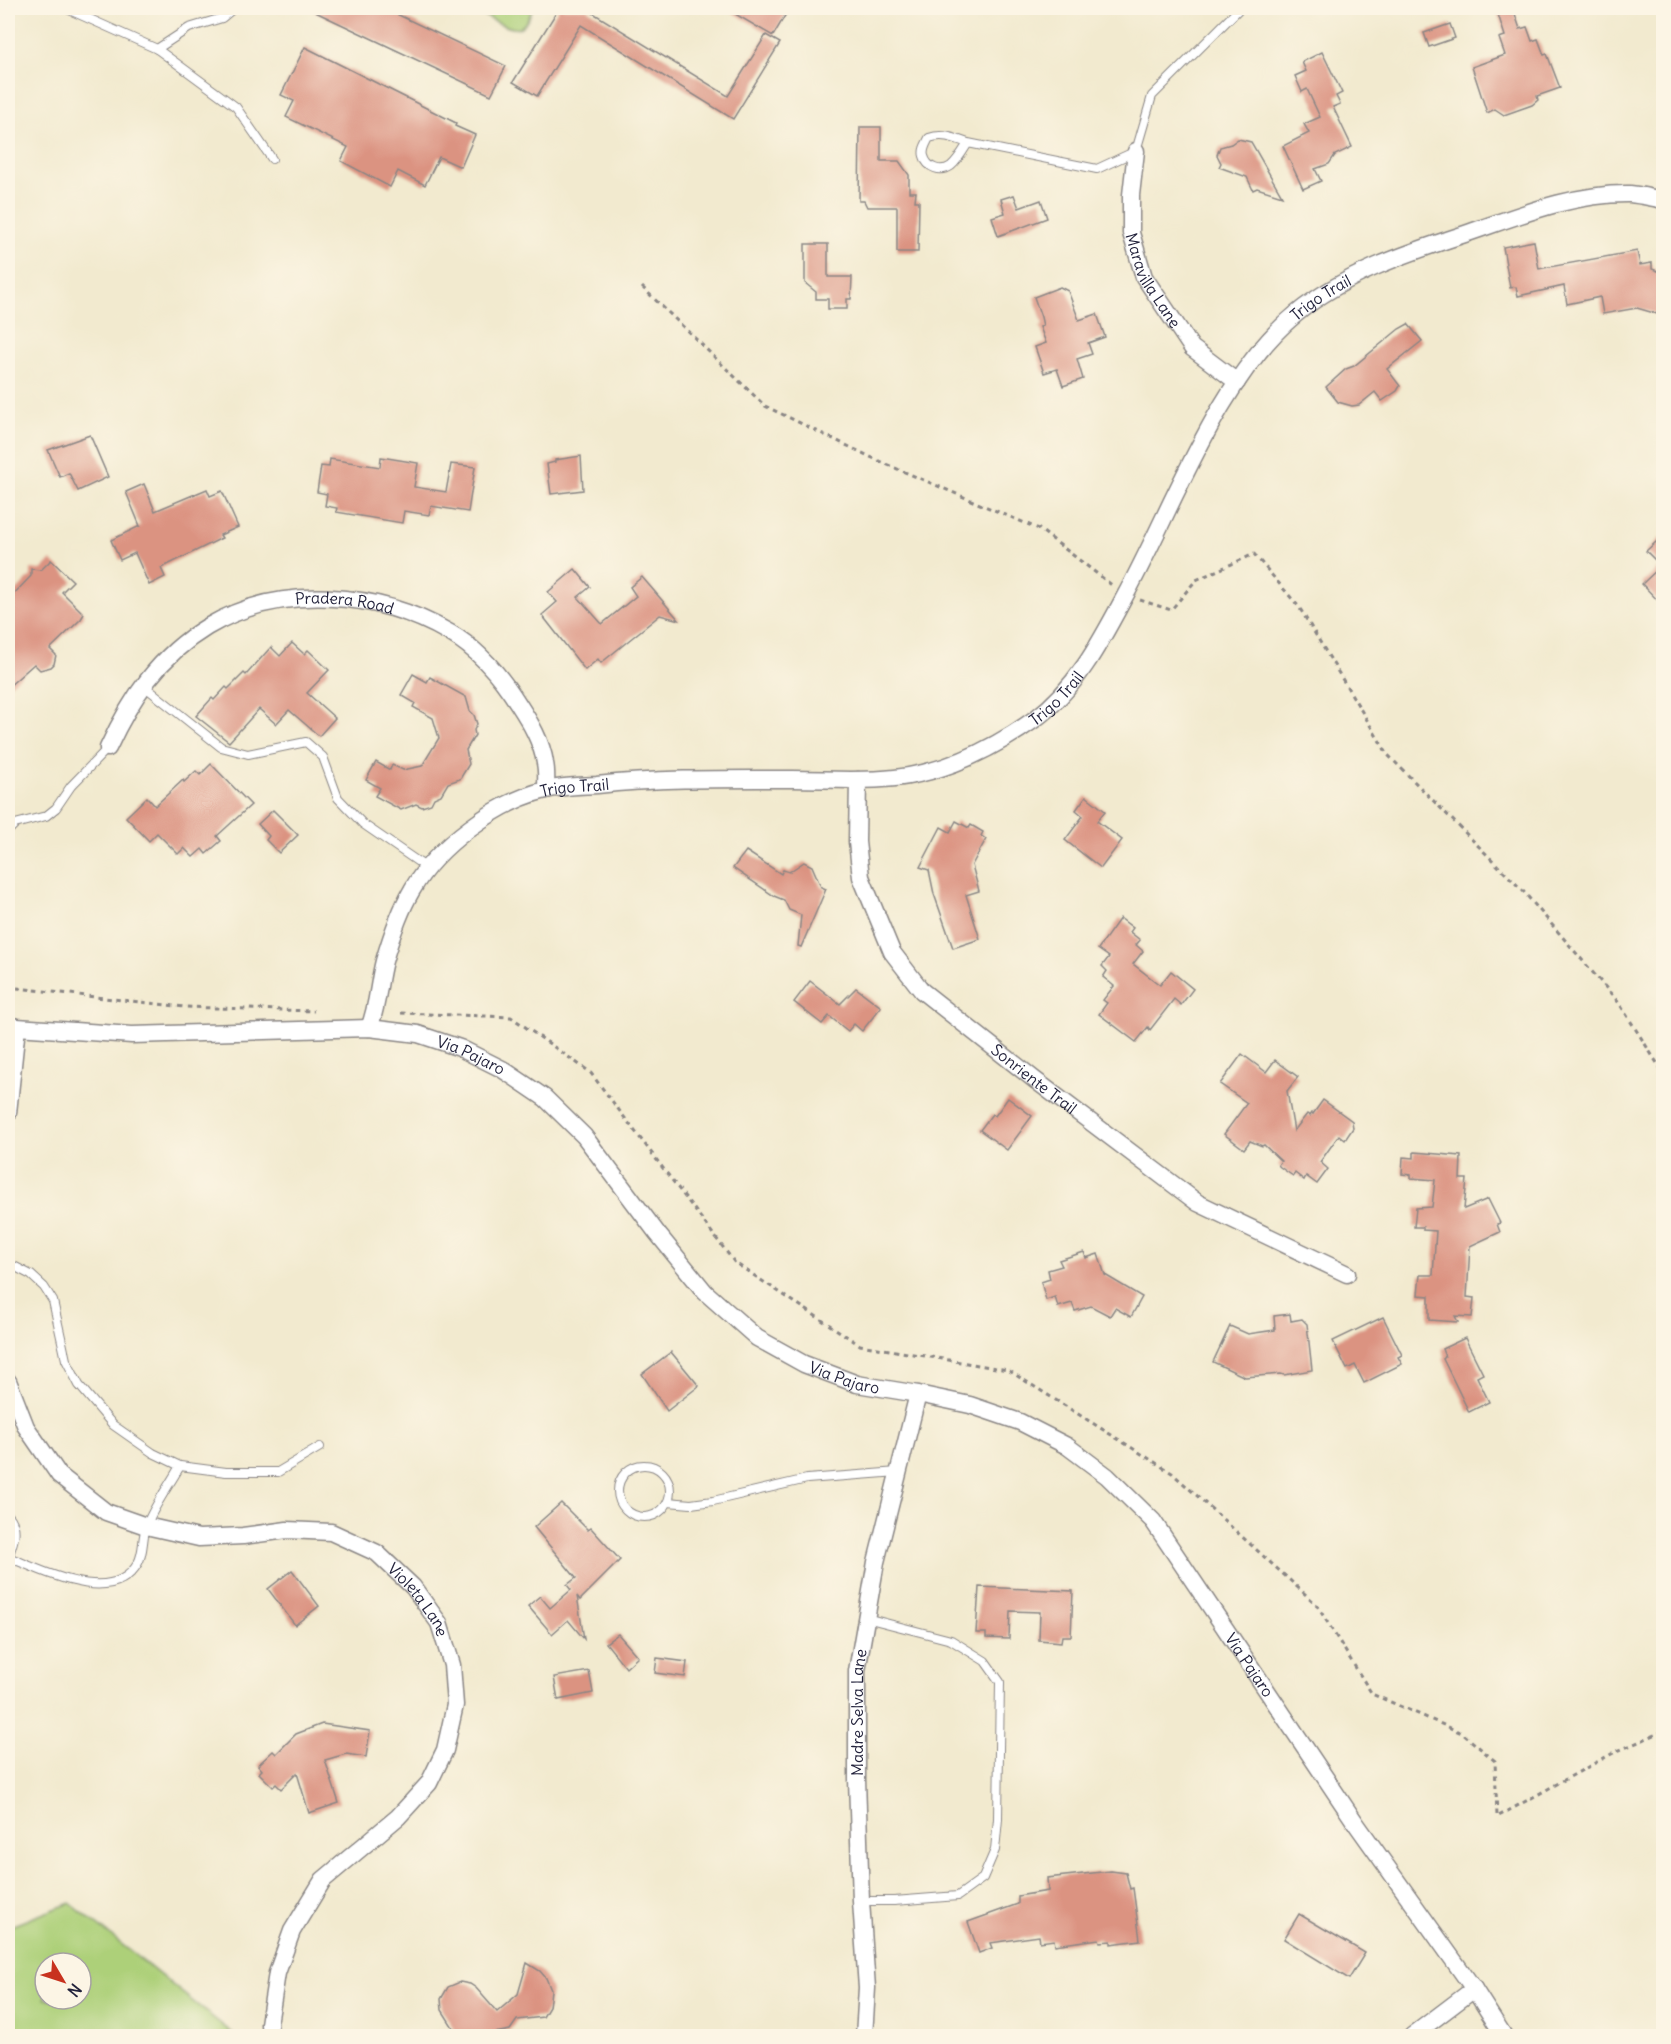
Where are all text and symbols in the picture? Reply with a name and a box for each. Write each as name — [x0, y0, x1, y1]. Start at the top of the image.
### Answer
street label: Maravilla Lane — [1122, 231, 1185, 332]
street label: Trigo Trail — [1286, 270, 1354, 325]
street label: Pradera Road — [294, 588, 397, 618]
street label: Trigo Trail — [1025, 667, 1088, 730]
street label: Trigo Trail — [538, 774, 610, 801]
street label: Via Pajaro — [434, 1031, 509, 1079]
street label: Sonriente Trail — [987, 1039, 1081, 1118]
street label: Via Pajaro — [806, 1357, 881, 1398]
street label: Violeta Lane — [383, 1558, 452, 1639]
street label: Via Pajaro — [1221, 1629, 1278, 1701]
street label: Madre Selva Lane — [847, 1647, 871, 1776]
north arrow — [33, 1951, 93, 2011]
text: N — [63, 1980, 86, 2001]

